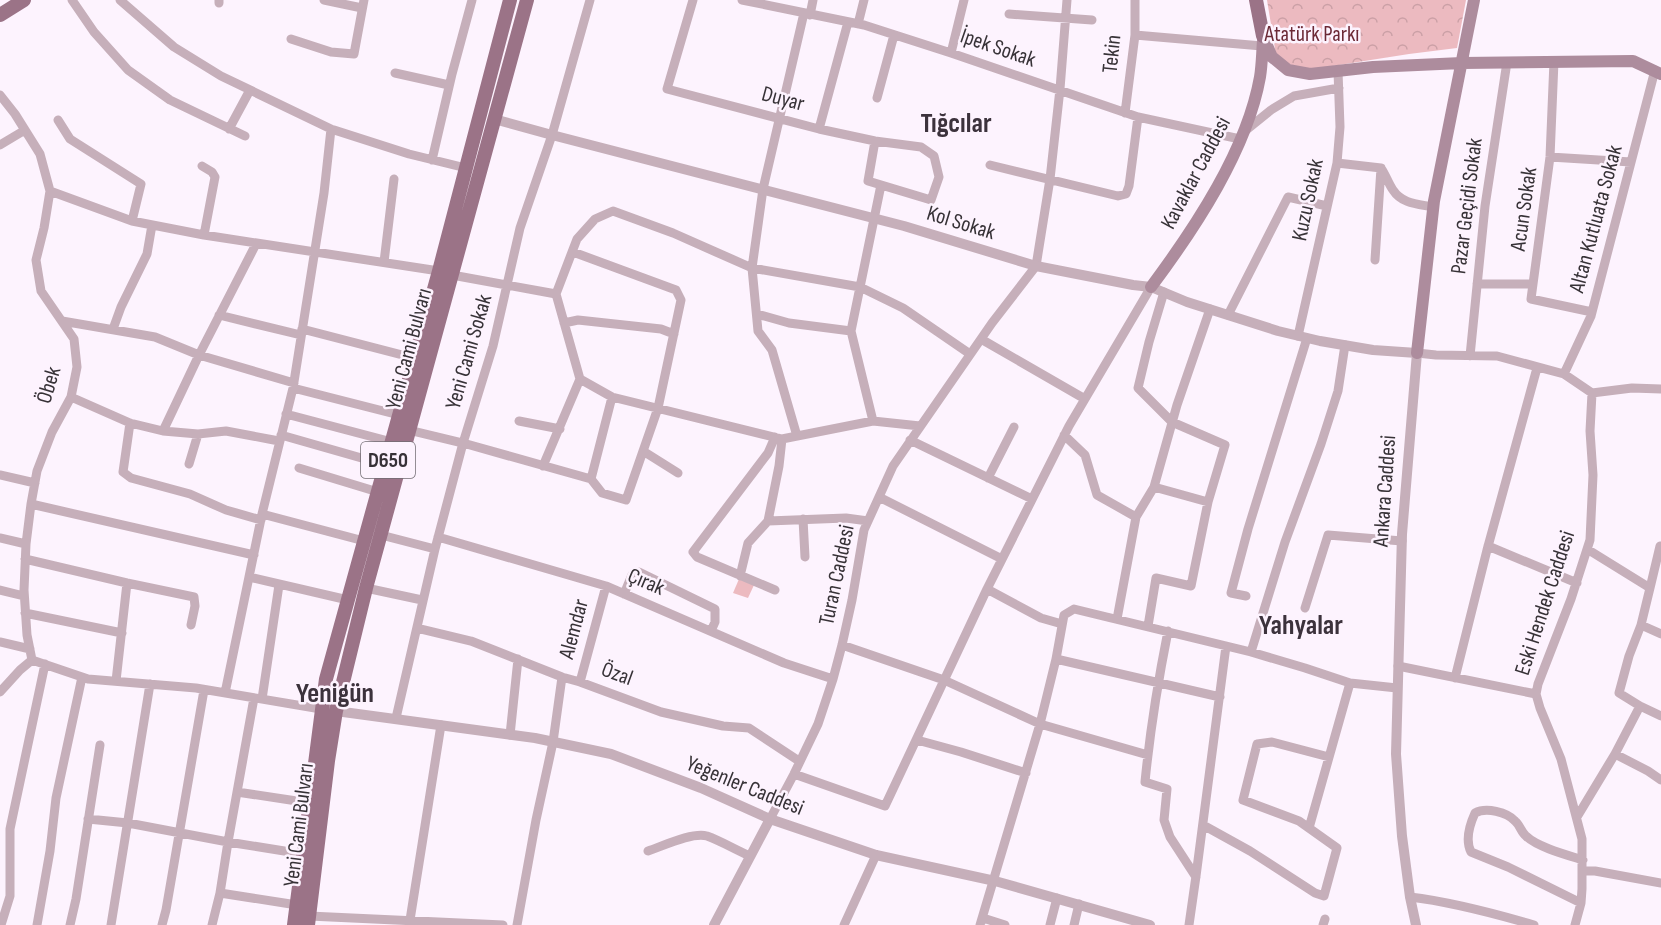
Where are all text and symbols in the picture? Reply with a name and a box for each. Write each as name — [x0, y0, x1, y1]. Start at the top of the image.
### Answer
park label: Atatürk Parkı — [1264, 21, 1359, 48]
street label: İpek Sokak — [957, 23, 1040, 74]
street label: Tekin — [1097, 34, 1127, 74]
street label: Duyar — [759, 80, 807, 118]
district label: Tığcılar — [920, 107, 992, 140]
street label: Kavaklar Caddesi — [1155, 112, 1237, 234]
street label: Pazar Geçidi Sokak — [1445, 136, 1489, 276]
street label: Altan Kutluata Sokak — [1563, 142, 1629, 297]
street label: Kuzu Sokak — [1286, 156, 1330, 244]
street label: Acun Sokak — [1505, 165, 1543, 254]
street label: Kol Sokak — [924, 200, 999, 246]
street label: Yeni Cami Bulvarı — [380, 285, 438, 413]
street label: Yeni Cami Sokak — [440, 291, 498, 413]
street label: Öbek — [31, 363, 68, 407]
street label: Ankara Caddesi — [1368, 434, 1402, 549]
road number: D650 — [361, 442, 415, 478]
street label: Turan Caddesi — [813, 522, 861, 628]
street label: Eski Hendek Caddesi — [1509, 527, 1581, 679]
street label: Çırak — [623, 562, 669, 602]
street label: Alemdar — [553, 596, 595, 663]
district label: Yahyalar — [1259, 609, 1343, 642]
street label: Özal — [598, 656, 636, 692]
district label: Yenigün — [296, 677, 374, 710]
street label: Yeğenler Caddesi — [682, 750, 808, 822]
street label: Yeni Cami Bulvarı — [278, 762, 320, 888]

